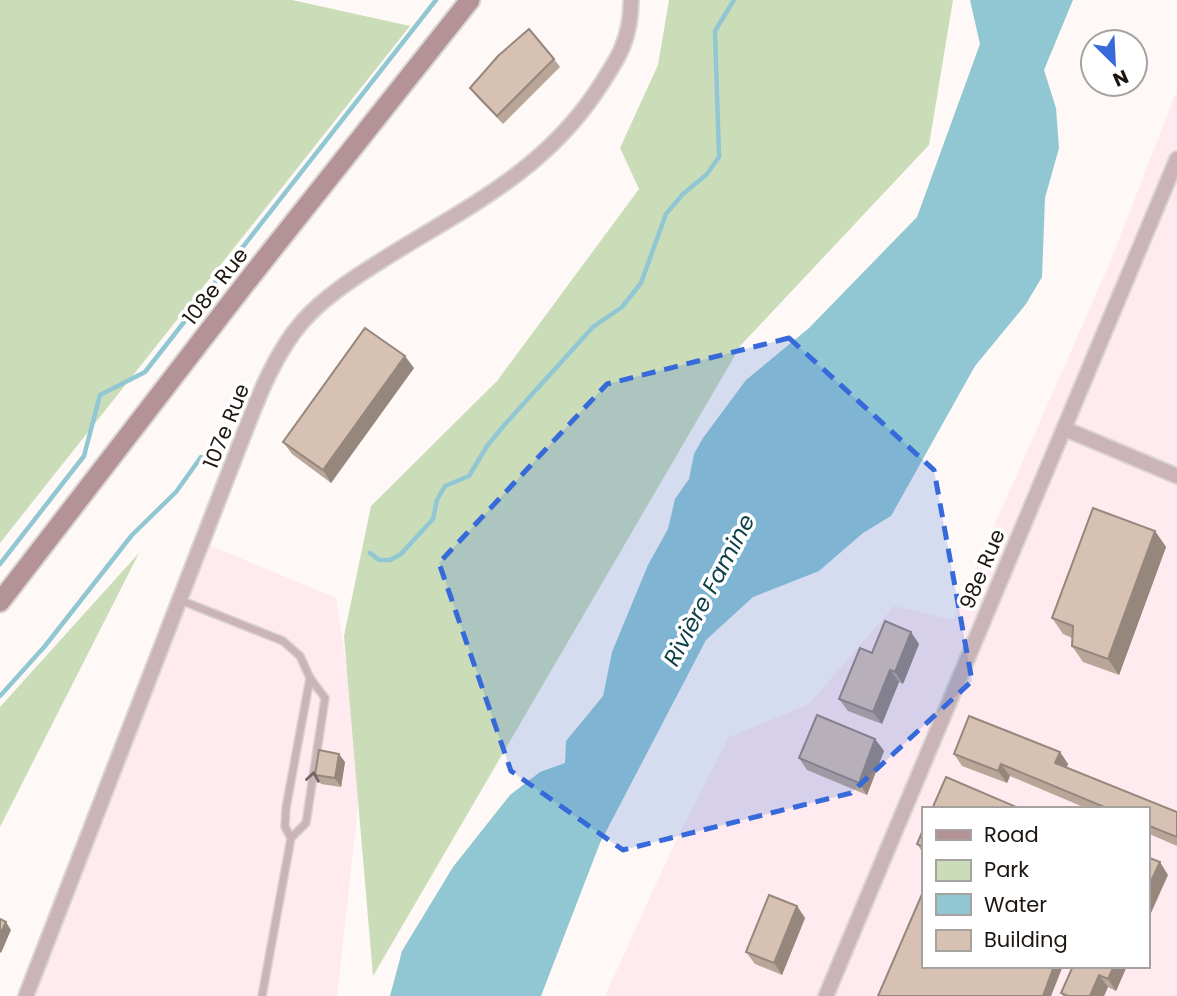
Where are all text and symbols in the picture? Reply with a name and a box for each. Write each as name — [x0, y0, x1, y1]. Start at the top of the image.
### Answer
north arrow — [1079, 28, 1149, 98]
text: N — [1109, 63, 1133, 93]
street label: 108e Rue — [176, 241, 254, 331]
street label: 107e Rue — [196, 379, 256, 473]
water label: Rivière Famine — [656, 508, 762, 672]
street label: 98e Rue — [952, 525, 1012, 613]
one-way arrow — [305, 771, 320, 783]
legend — [922, 807, 1149, 968]
text: Road — [984, 820, 1039, 849]
text: Park — [984, 855, 1029, 884]
text: Water — [984, 890, 1047, 919]
text: Building — [984, 925, 1068, 954]

